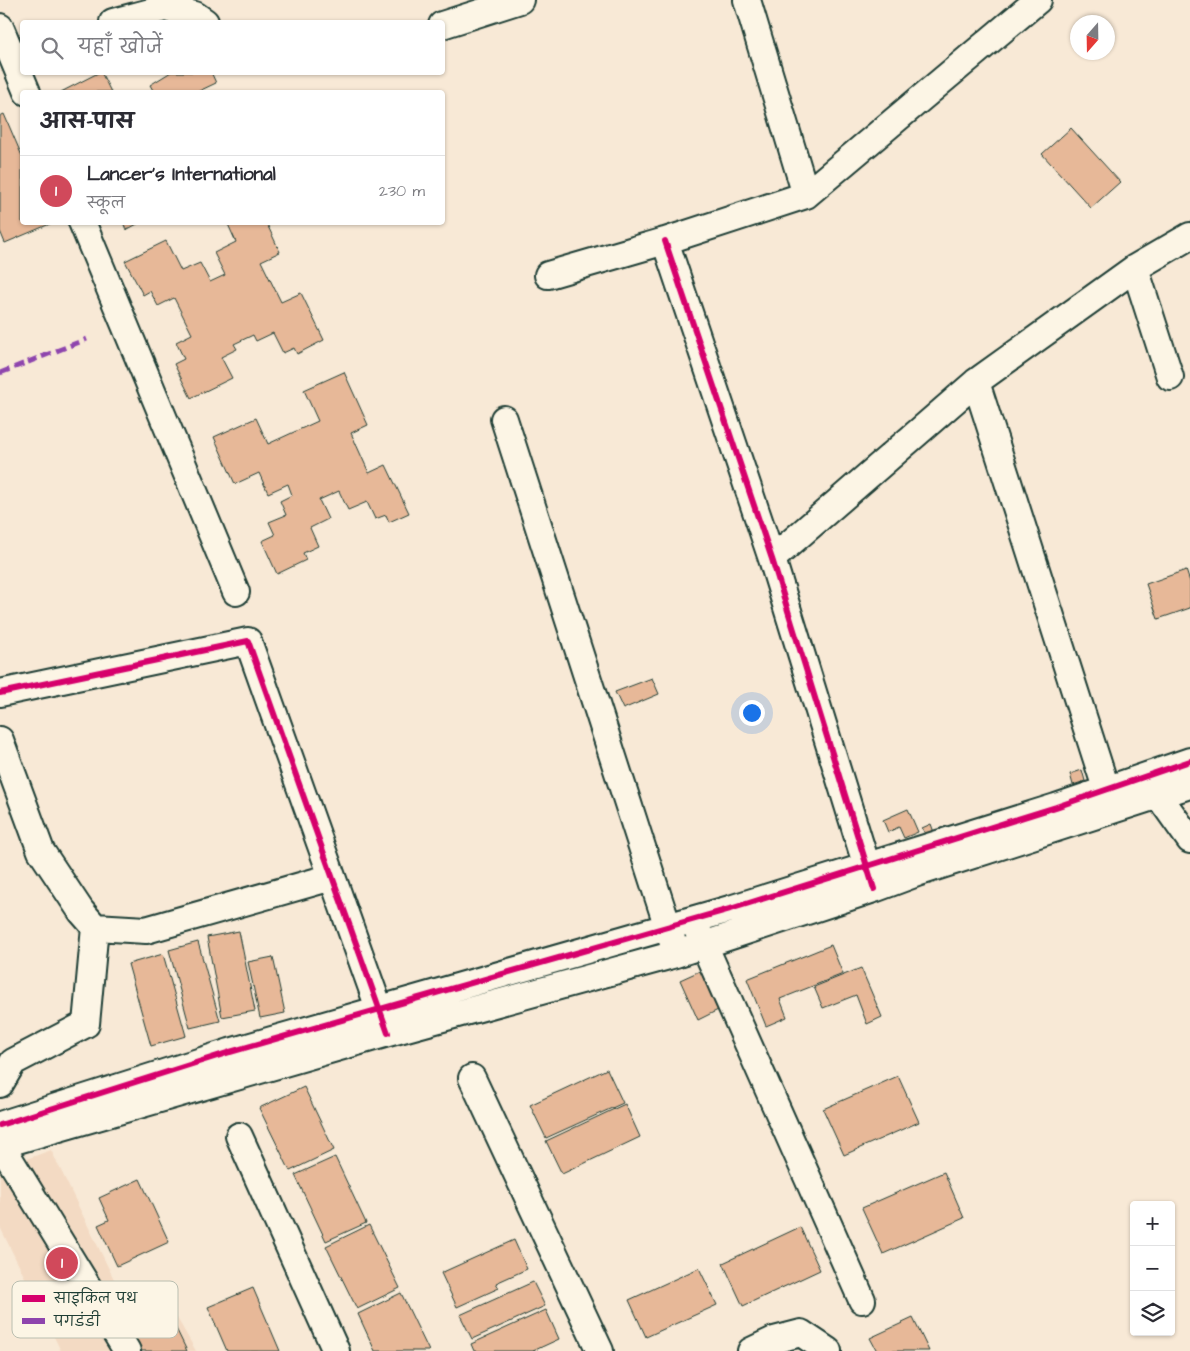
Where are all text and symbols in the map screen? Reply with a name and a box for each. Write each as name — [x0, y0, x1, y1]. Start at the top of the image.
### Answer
north arrow — [1070, 15, 1115, 60]
search box — [20, 20, 445, 75]
icon: search — [38, 34, 66, 62]
text: यहाँ खोजें — [78, 34, 162, 61]
text: आस-पास — [40, 107, 134, 136]
text: Lancer's International — [87, 161, 276, 188]
text: 1 — [55, 180, 57, 202]
text: 230 m — [379, 180, 425, 202]
text: स्कूल — [87, 192, 125, 214]
your location — [739, 700, 765, 726]
map controls — [1130, 1201, 1175, 1336]
button: + — [1130, 1201, 1175, 1246]
pin: 1 — [46, 1244, 78, 1282]
button: − — [1130, 1246, 1175, 1291]
legend — [12, 1281, 178, 1338]
text: साइकिल पथ — [53, 1287, 138, 1309]
button: layers — [1130, 1291, 1175, 1336]
text: पगडंडी — [53, 1310, 101, 1332]

